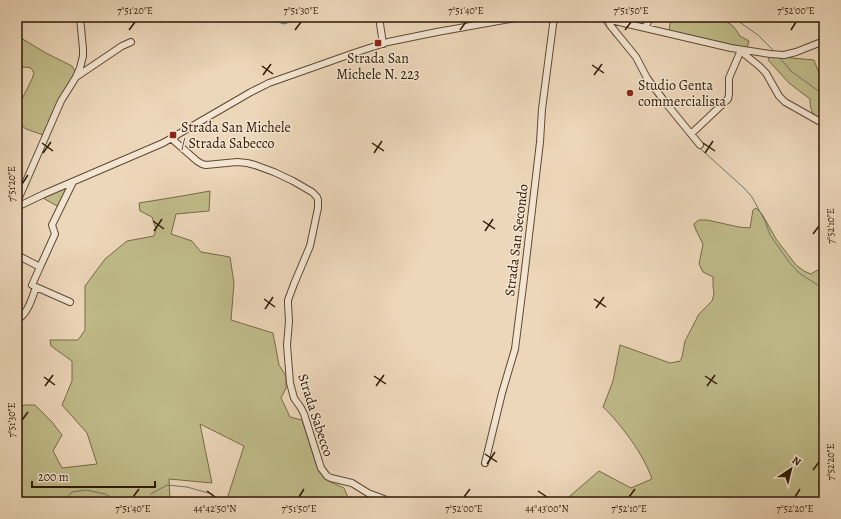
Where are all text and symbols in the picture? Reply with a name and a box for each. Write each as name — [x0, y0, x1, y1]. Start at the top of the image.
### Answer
text: 7°51'20"E — [117, 4, 153, 17]
text: 7°51'30"E — [283, 4, 319, 17]
text: 7°51'40"E — [448, 4, 484, 17]
text: 7°51'50"E — [613, 4, 649, 17]
text: 7°52'00"E — [777, 4, 815, 17]
marker: Strada San Michele N. 223 — [373, 38, 383, 48]
place label: Strada San Michele N. 223 — [336, 49, 420, 84]
place label: Studio Genta commercialista — [638, 76, 727, 111]
marker: Studio Genta commercialista — [625, 88, 635, 98]
place label: Strada San Michele / Strada Sabecco — [181, 118, 291, 153]
marker: Strada San Michele / Strada Sabecco — [168, 130, 178, 140]
text: 7°51'20"E — [5, 166, 18, 202]
street label: Strada San Secondo — [500, 183, 533, 297]
text: 7°52'10"E — [824, 208, 837, 244]
street label: Strada Sabecco — [293, 371, 338, 459]
text: 7°51'30"E — [5, 402, 18, 438]
text: 7°52'20"E — [824, 443, 837, 481]
north arrow — [771, 449, 811, 489]
text: N — [789, 453, 804, 470]
scale bar — [32, 463, 155, 489]
text: 200 m — [38, 469, 69, 485]
text: 7°51'40"E — [115, 502, 151, 515]
text: 44°42'50"N — [194, 502, 236, 515]
text: 7°51'50"E — [281, 502, 317, 515]
text: 7°52'00"E — [445, 502, 483, 515]
text: 44°43'00"N — [525, 502, 569, 515]
text: 7°52'10"E — [611, 502, 647, 515]
text: 7°52'20"E — [777, 502, 814, 515]

